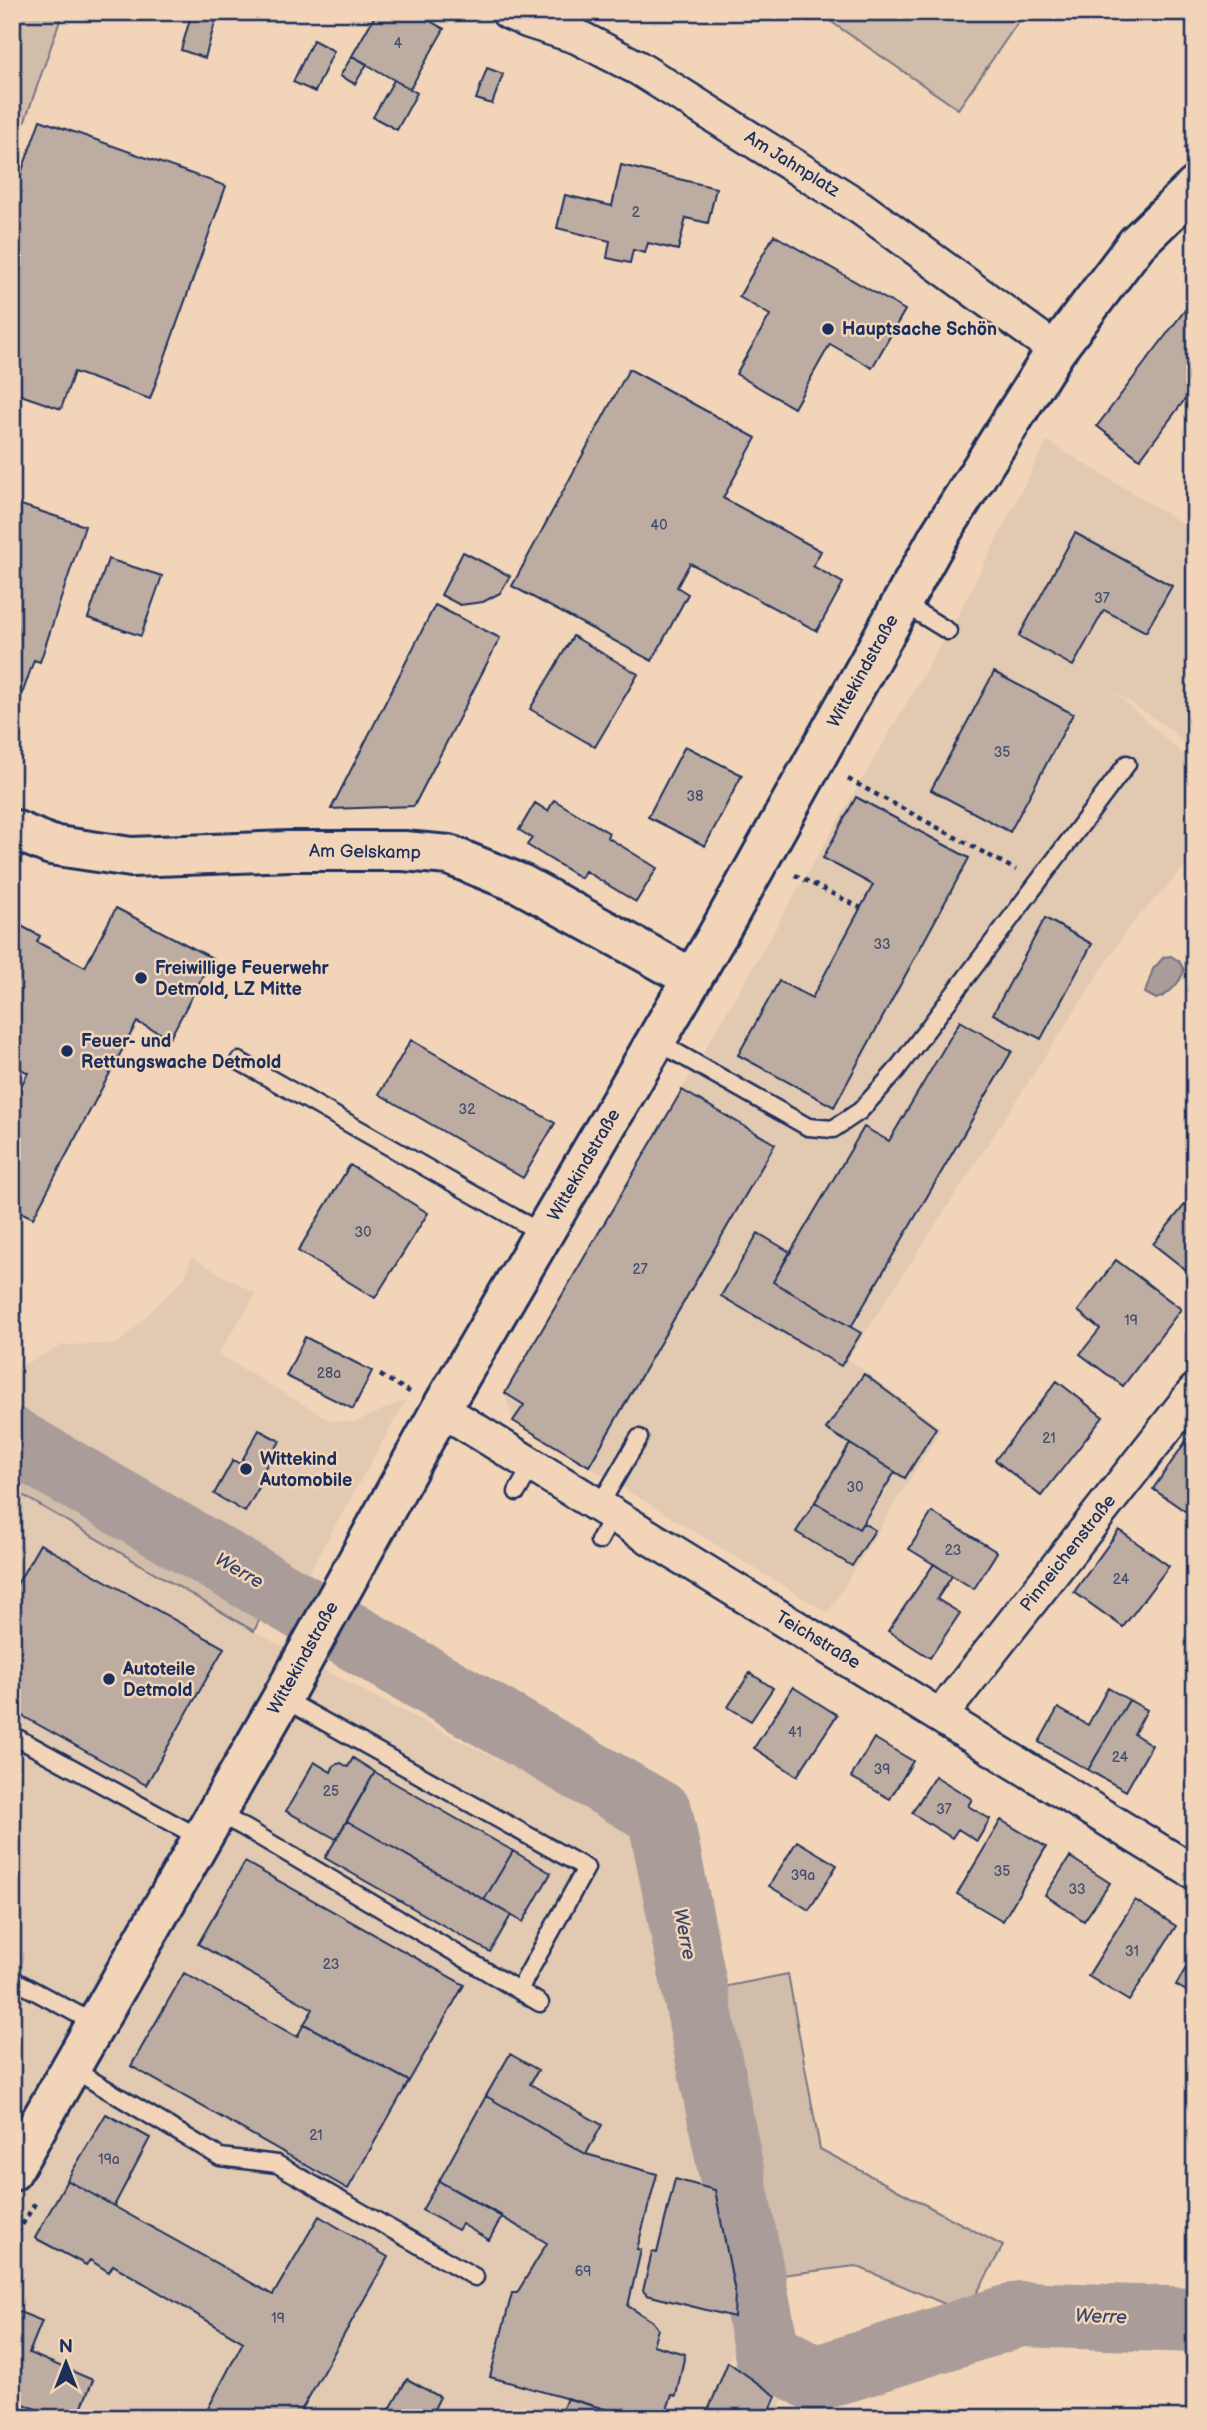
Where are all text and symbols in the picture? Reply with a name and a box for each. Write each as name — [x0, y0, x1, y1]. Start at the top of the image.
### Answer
house number: 4 — [394, 35, 403, 52]
street label: Am Jahnplatz — [741, 127, 844, 202]
house number: 2 — [632, 204, 641, 221]
place label: Hauptsache Schön — [842, 319, 997, 340]
marker: Hauptsache Schön — [820, 321, 836, 337]
house number: 40 — [651, 517, 667, 534]
house number: 37 — [1094, 590, 1110, 607]
street label: Wittekindstraße — [823, 611, 903, 731]
house number: 35 — [994, 744, 1010, 761]
house number: 38 — [687, 788, 703, 805]
street label: Am Gelskamp — [309, 841, 421, 863]
house number: 33 — [873, 936, 891, 953]
place label: Freiwillige Feuerwehr Detmold, LZ Mitte — [155, 958, 329, 1000]
marker: Freiwillige Feuerwehr Detmold, LZ Mitte — [133, 970, 149, 986]
place label: Feuer- und Rettungswache Detmold — [81, 1031, 281, 1073]
marker: Feuer- und Rettungswache Detmold — [59, 1043, 75, 1059]
house number: 32 — [459, 1101, 476, 1118]
street label: Wittekindstraße — [543, 1105, 625, 1225]
house number: 30 — [355, 1224, 371, 1241]
house number: 27 — [632, 1261, 648, 1278]
house number: 19 — [1124, 1312, 1138, 1329]
house number: 28a — [317, 1365, 341, 1382]
house number: 21 — [1042, 1430, 1056, 1447]
place label: Wittekind Automobile — [259, 1449, 352, 1491]
marker: Wittekind Automobile — [238, 1461, 254, 1477]
house number: 30 — [847, 1479, 863, 1496]
street label: Pinneichenstraße — [1016, 1490, 1120, 1616]
house number: 23 — [945, 1542, 961, 1559]
water label: Werre — [211, 1548, 267, 1594]
house number: 24 — [1113, 1571, 1130, 1588]
street label: Wittekindstraße — [263, 1598, 343, 1718]
street label: Teichstraße — [772, 1607, 864, 1674]
place label: Autoteile Detmold — [122, 1659, 195, 1701]
marker: Autoteile Detmold — [101, 1671, 117, 1687]
house number: 41 — [788, 1724, 802, 1741]
house number: 24 — [1112, 1749, 1129, 1766]
house number: 39 — [874, 1761, 890, 1778]
house number: 25 — [323, 1783, 339, 1800]
house number: 37 — [936, 1801, 952, 1818]
house number: 35 — [994, 1863, 1010, 1880]
house number: 39a — [791, 1867, 815, 1884]
house number: 33 — [1068, 1881, 1086, 1898]
water label: Werre — [668, 1906, 700, 1962]
house number: 31 — [1125, 1943, 1139, 1960]
house number: 23 — [323, 1956, 339, 1973]
house number: 21 — [309, 2127, 323, 2144]
house number: 19a — [98, 2151, 120, 2168]
house number: 69 — [575, 2263, 591, 2280]
water label: Werre — [1075, 2305, 1127, 2329]
house number: 19 — [271, 2310, 285, 2327]
north arrow — [32, 2328, 102, 2398]
text: N — [59, 2336, 73, 2359]

